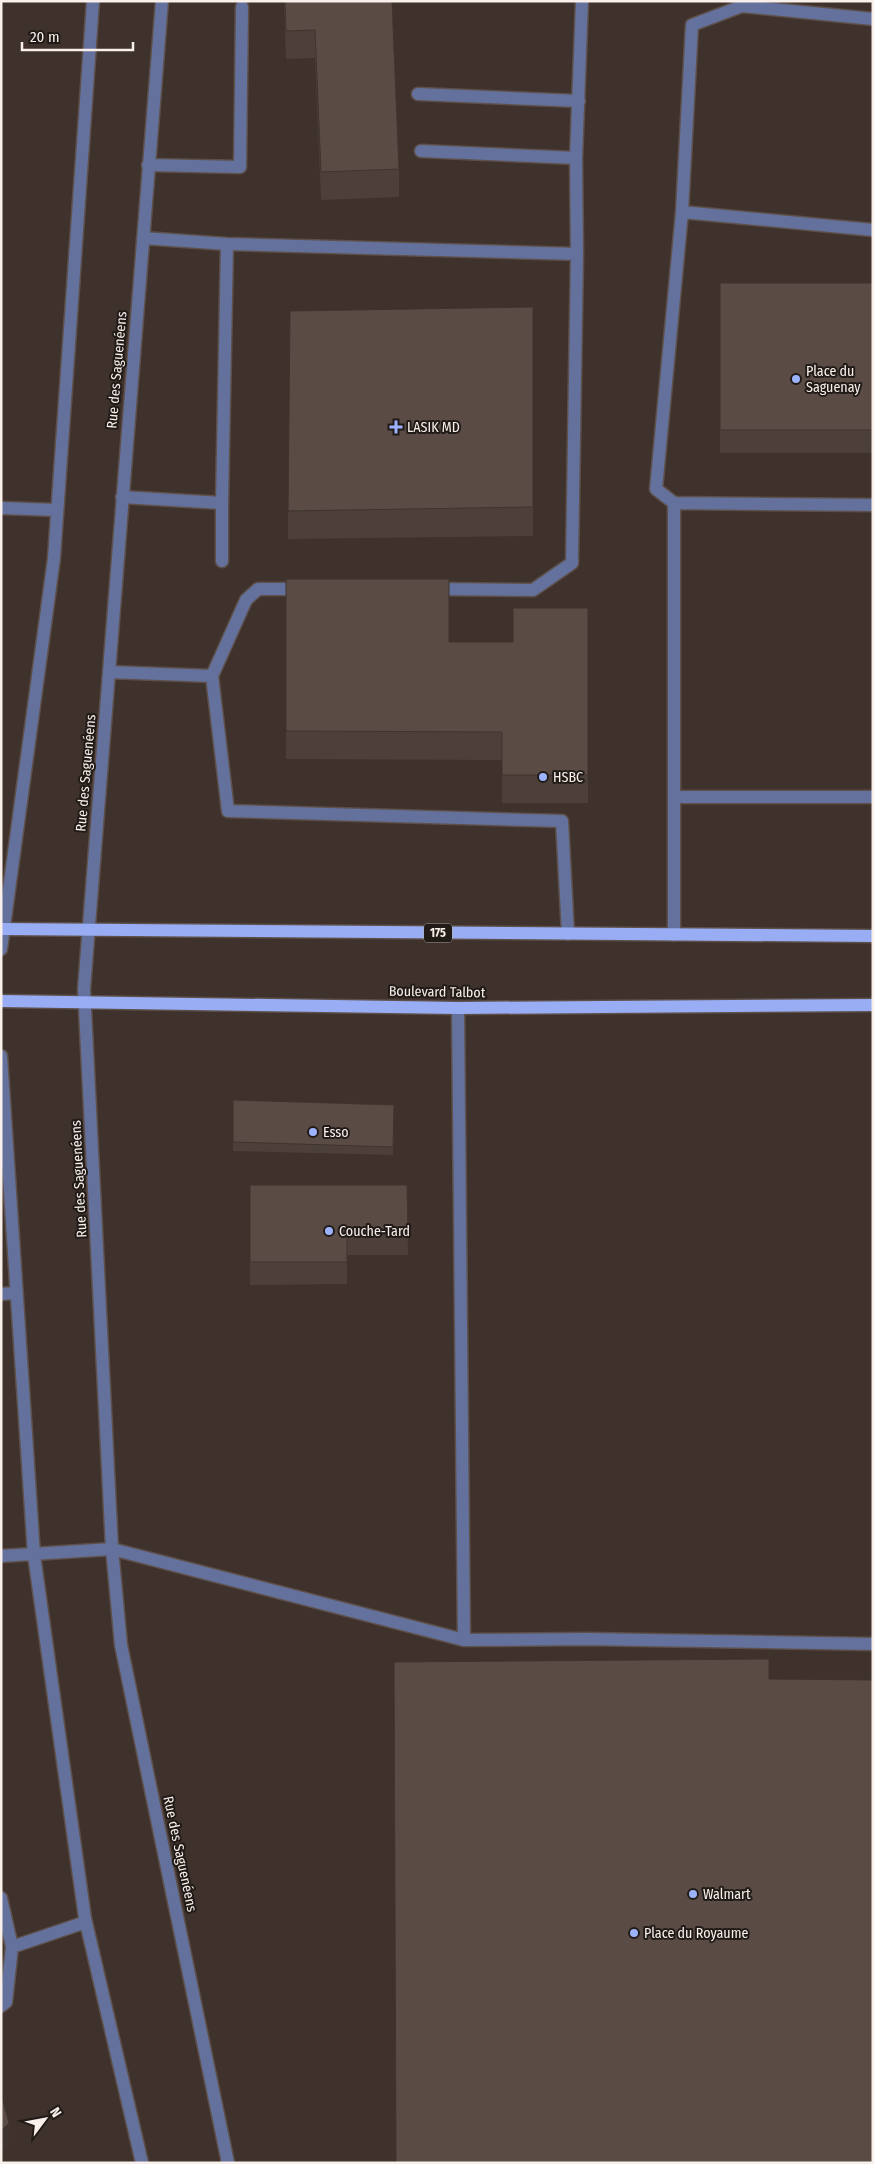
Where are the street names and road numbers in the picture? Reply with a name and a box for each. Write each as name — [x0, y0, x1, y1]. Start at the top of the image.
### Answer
street label: Rue des Saguenéens — [103, 311, 131, 429]
street label: Rue des Saguenéens — [72, 714, 100, 832]
road number: 175 — [424, 924, 452, 942]
street label: Boulevard Talbot — [389, 983, 486, 1001]
street label: Rue des Saguenéens — [67, 1120, 91, 1238]
street label: Rue des Saguenéens — [159, 1795, 201, 1913]

